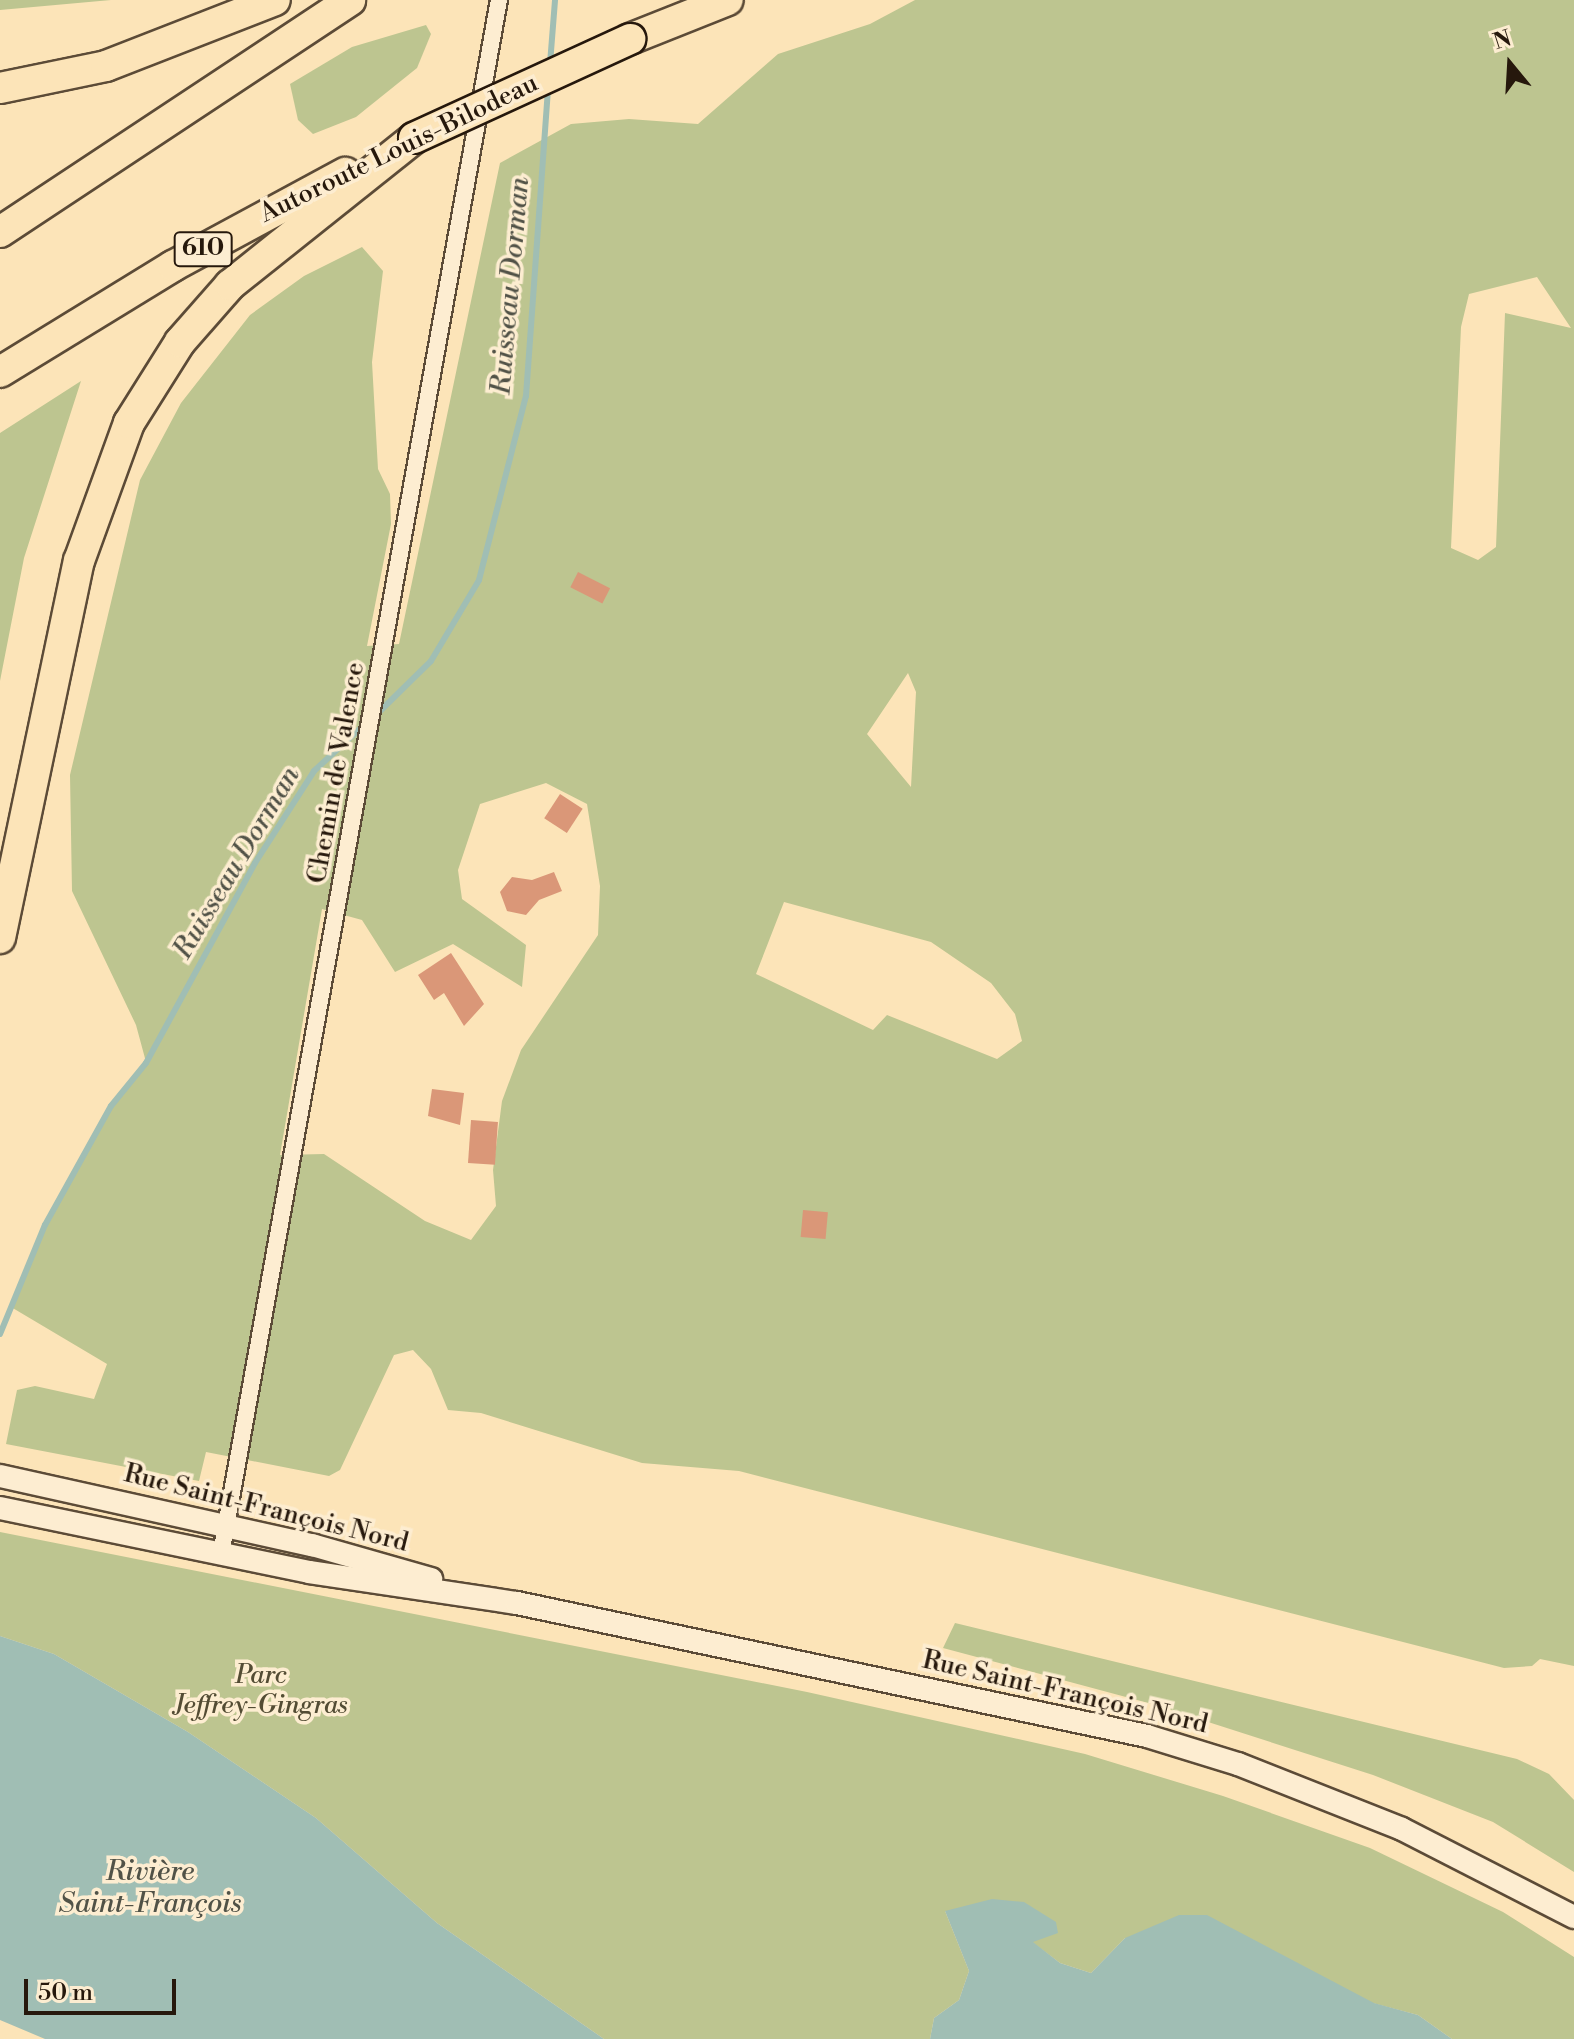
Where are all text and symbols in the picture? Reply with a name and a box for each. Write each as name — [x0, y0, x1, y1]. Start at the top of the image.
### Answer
north arrow — [1470, 24, 1550, 104]
text: N — [1490, 25, 1515, 56]
street label: Autoroute Louis-Bilodeau — [255, 68, 543, 230]
water label: Ruisseau Dorman — [485, 176, 537, 396]
road number: 610 — [173, 229, 233, 269]
street label: Chemin de Valence — [302, 660, 372, 886]
water label: Ruisseau Dorman — [166, 761, 308, 965]
street label: Rue Saint-François Nord — [121, 1459, 411, 1559]
street label: Rue Saint-François Nord — [919, 1645, 1211, 1741]
park label: Parc Jeffrey-Gingras — [174, 1660, 348, 1722]
water label: Rivière Saint-François — [59, 1855, 241, 1921]
scale bar — [28, 1963, 180, 2013]
text: 50 m — [38, 1978, 93, 2008]

